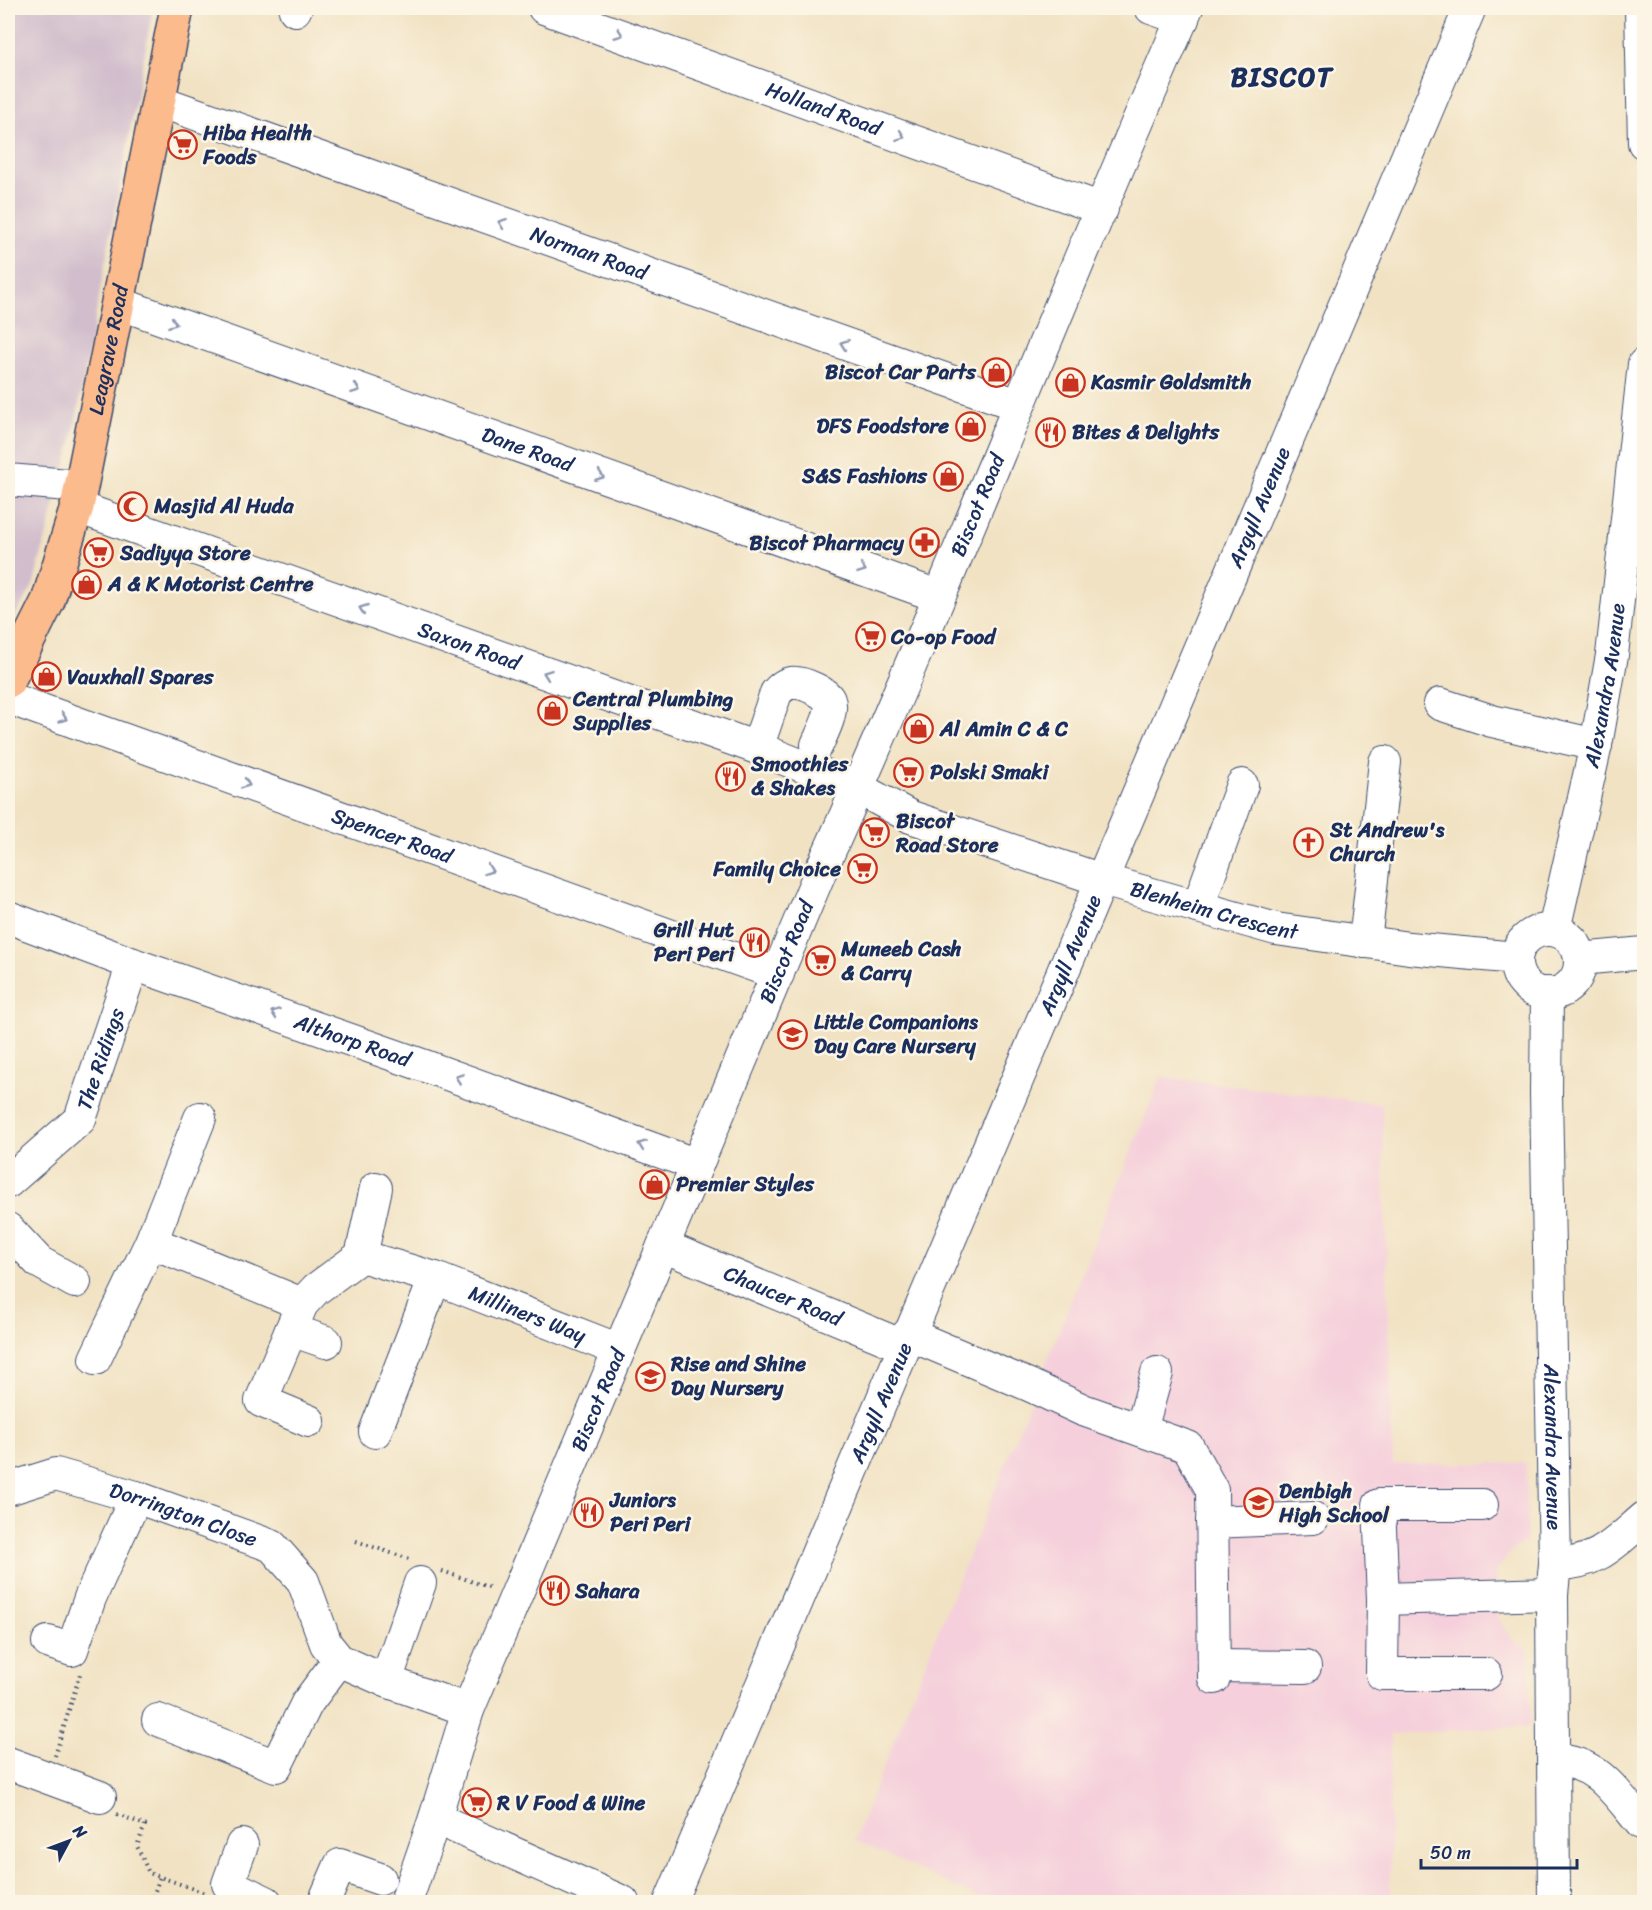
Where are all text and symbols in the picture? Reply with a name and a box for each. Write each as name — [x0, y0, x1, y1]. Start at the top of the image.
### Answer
one-way arrow — [613, 27, 624, 40]
district label: BISCOT — [1230, 53, 1334, 101]
street label: Holland Road — [760, 70, 889, 148]
place label: Hiba Health Foods — [202, 114, 312, 176]
supermarket icon: Hiba Health Foods — [166, 129, 198, 161]
one-way arrow — [895, 129, 906, 142]
street label: Norman Road — [525, 215, 655, 292]
one-way arrow — [497, 217, 507, 230]
street label: Leagrave Road — [77, 280, 140, 418]
one-way arrow — [167, 316, 178, 329]
one-way arrow — [839, 339, 849, 352]
place label: Biscot Car Parts — [825, 353, 977, 391]
shop icon: Biscot Car Parts — [981, 356, 1013, 388]
place label: Kasmir Goldsmith — [1090, 363, 1251, 401]
shop icon: Kasmir Goldsmith — [1054, 366, 1086, 398]
one-way arrow — [350, 382, 361, 395]
place label: DFS Foodstore — [817, 407, 949, 445]
shop icon: DFS Foodstore — [954, 410, 986, 442]
place label: Bites & Delights — [1072, 413, 1220, 451]
street label: Dane Road — [476, 415, 581, 484]
restaurant icon: Bites & Delights — [1035, 416, 1067, 448]
street label: Argyll Avenue — [1216, 441, 1302, 575]
street label: Biscot Road — [939, 446, 1017, 563]
place label: S&S Fashions — [801, 457, 928, 495]
shop icon: S&S Fashions — [932, 460, 964, 492]
one-way arrow — [594, 468, 604, 481]
place label: Masjid Al Huda — [153, 487, 295, 525]
mosque icon: Masjid Al Huda — [117, 490, 149, 522]
place label: Biscot Pharmacy — [749, 524, 905, 562]
pharmacy icon: Biscot Pharmacy — [909, 527, 941, 559]
place label: Sadiyya Store — [119, 534, 251, 572]
supermarket icon: Sadiyya Store — [83, 537, 115, 569]
one-way arrow — [857, 562, 867, 575]
place label: A & K Motorist Centre — [107, 565, 314, 603]
shop icon: A & K Motorist Centre — [71, 568, 103, 600]
street label: Alexandra Avenue — [1572, 601, 1637, 772]
one-way arrow — [358, 603, 369, 616]
street label: Saxon Road — [412, 610, 528, 682]
place label: Co-op Food — [890, 618, 997, 656]
supermarket icon: Co-op Food — [854, 621, 886, 653]
place label: Vauxhall Spares — [67, 658, 215, 696]
shop icon: Vauxhall Spares — [30, 661, 62, 693]
one-way arrow — [542, 668, 553, 681]
place label: Central Plumbing Supplies — [572, 680, 734, 742]
shop icon: Central Plumbing Supplies — [536, 695, 568, 727]
one-way arrow — [57, 710, 67, 723]
place label: Al Amin C & C — [939, 710, 1069, 748]
shop icon: Al Amin C & C — [903, 713, 935, 745]
place label: Smoothies & Shakes — [750, 745, 849, 807]
place label: Polski Smaki — [930, 753, 1049, 791]
supermarket icon: Polski Smaki — [893, 756, 925, 788]
restaurant icon: Smoothies & Shakes — [714, 760, 746, 792]
one-way arrow — [240, 776, 251, 789]
street label: Spencer Road — [326, 796, 460, 876]
place label: Biscot Road Store — [895, 802, 999, 864]
place label: St Andrew's Church — [1329, 811, 1445, 873]
supermarket icon: Biscot Road Store — [859, 817, 891, 849]
church icon: St Andrew's Church — [1293, 826, 1325, 858]
place label: Family Choice — [712, 850, 841, 888]
supermarket icon: Family Choice — [846, 853, 878, 885]
one-way arrow — [483, 863, 494, 876]
street label: Blenheim Crescent — [1126, 870, 1302, 951]
street label: Argyll Avenue — [1027, 889, 1112, 1022]
street label: Biscot Road — [748, 893, 826, 1009]
place label: Grill Hut Peri Peri — [653, 911, 735, 973]
restaurant icon: Grill Hut Peri Peri — [739, 926, 771, 958]
place label: Muneeb Cash & Carry — [840, 930, 962, 992]
supermarket icon: Muneeb Cash & Carry — [804, 945, 836, 977]
street label: The Ridings — [65, 1002, 136, 1115]
street label: Althorp Road — [288, 1002, 418, 1079]
place label: Little Companions Day Care Nursery — [814, 1003, 978, 1065]
one-way arrow — [270, 1007, 281, 1020]
school or university icon: Little Companions Day Care Nursery — [777, 1018, 809, 1050]
one-way arrow — [454, 1073, 464, 1086]
one-way arrow — [637, 1140, 648, 1152]
place label: Premier Styles — [676, 1165, 815, 1203]
shop icon: Premier Styles — [639, 1168, 671, 1200]
street label: Chaucer Road — [718, 1254, 850, 1338]
street label: Milliners Way — [463, 1274, 592, 1354]
street label: Argyll Avenue — [838, 1336, 923, 1470]
street label: Biscot Road — [560, 1341, 638, 1457]
place label: Rise and Shine Day Nursery — [670, 1345, 806, 1407]
school or university icon: Rise and Shine Day Nursery — [634, 1360, 666, 1392]
street label: Alexandra Avenue — [1532, 1363, 1573, 1530]
street label: Dorrington Close — [105, 1471, 263, 1558]
place label: Denbigh High School — [1278, 1472, 1390, 1534]
place label: Juniors Peri Peri — [609, 1481, 691, 1543]
school or university icon: Denbigh High School — [1242, 1487, 1274, 1519]
restaurant icon: Juniors Peri Peri — [573, 1496, 605, 1528]
place label: Sahara — [574, 1572, 640, 1610]
restaurant icon: Sahara — [538, 1575, 570, 1607]
place label: R V Food & Wine — [496, 1784, 646, 1822]
supermarket icon: R V Food & Wine — [460, 1787, 492, 1819]
north arrow — [39, 1811, 99, 1871]
text: N — [65, 1817, 95, 1846]
scale bar — [1421, 1832, 1577, 1870]
text: 50 m — [1430, 1837, 1471, 1869]

